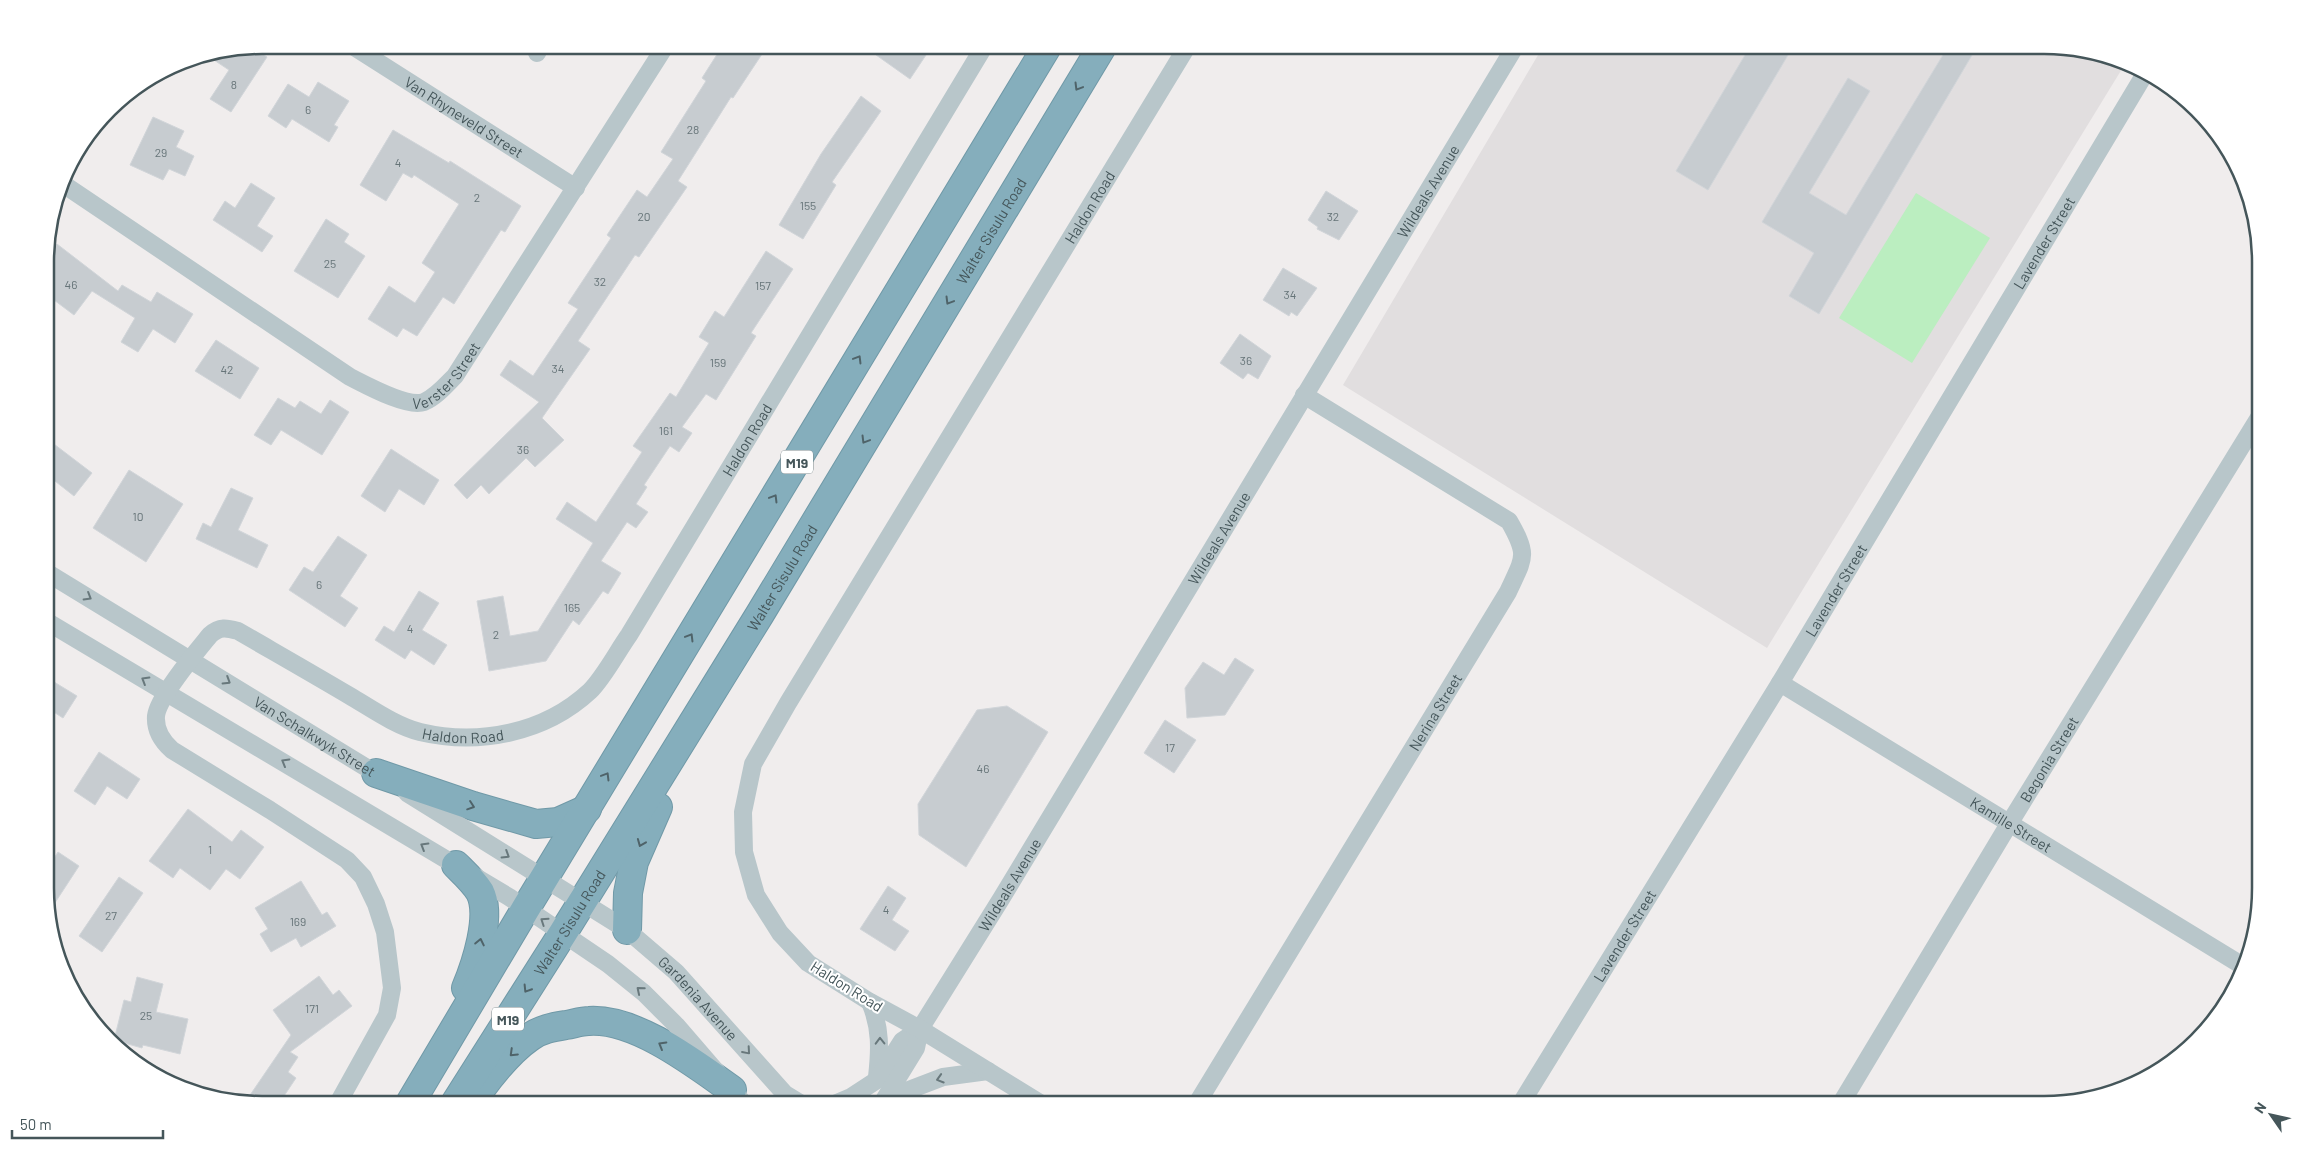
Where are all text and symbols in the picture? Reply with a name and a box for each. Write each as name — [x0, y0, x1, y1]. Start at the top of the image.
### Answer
street label: Van Rhyneveld Street — [401, 72, 527, 161]
house number: 8 — [231, 77, 237, 91]
one-way arrow — [1074, 81, 1084, 90]
house number: 6 — [305, 102, 311, 116]
house number: 28 — [687, 122, 699, 136]
street label: Wildeals Avenue — [1393, 141, 1463, 241]
house number: 29 — [155, 145, 167, 159]
house number: 4 — [395, 155, 401, 169]
street label: Haldon Road — [1061, 168, 1118, 247]
street label: Walter Sisulu Road — [952, 174, 1030, 287]
house number: 2 — [474, 190, 480, 204]
street label: Lavender Street — [2009, 193, 2078, 292]
house number: 155 — [800, 198, 816, 212]
house number: 20 — [637, 209, 651, 223]
house number: 32 — [1327, 209, 1339, 223]
house number: 25 — [324, 256, 336, 270]
house number: 32 — [594, 274, 606, 288]
house number: 46 — [65, 277, 77, 291]
house number: 157 — [755, 278, 771, 292]
house number: 34 — [1284, 287, 1296, 301]
one-way arrow — [945, 295, 955, 304]
street label: Verster Street — [412, 338, 483, 412]
house number: 36 — [1240, 353, 1252, 367]
house number: 159 — [710, 355, 726, 369]
one-way arrow — [852, 356, 862, 365]
house number: 34 — [552, 361, 564, 375]
house number: 42 — [220, 362, 234, 376]
street label: Haldon Road — [718, 400, 776, 479]
house number: 161 — [659, 423, 673, 437]
one-way arrow — [861, 435, 871, 444]
house number: 36 — [517, 442, 529, 456]
road number: M19 — [781, 451, 813, 474]
street label: Wildeals Avenue — [1184, 488, 1254, 588]
one-way arrow — [768, 495, 778, 504]
house number: 10 — [133, 509, 143, 523]
street label: Walter Sisulu Road — [743, 521, 821, 634]
street label: Lavender Street — [1801, 541, 1870, 640]
house number: 6 — [316, 577, 322, 591]
one-way arrow — [82, 591, 91, 601]
house number: 165 — [564, 600, 580, 614]
house number: 4 — [407, 621, 413, 635]
house number: 2 — [493, 627, 499, 641]
one-way arrow — [684, 634, 694, 643]
street label: Nerina Street — [1405, 670, 1465, 754]
one-way arrow — [221, 675, 230, 685]
one-way arrow — [141, 677, 150, 687]
street label: Van Schalkwyk Street — [251, 692, 379, 780]
street label: Begonia Street — [2016, 713, 2082, 805]
street label: Haldon Road — [421, 724, 505, 746]
house number: 17 — [1165, 740, 1175, 754]
one-way arrow — [282, 759, 291, 769]
house number: 46 — [977, 761, 989, 775]
one-way arrow — [600, 773, 610, 782]
street label: Kamille Street — [1967, 793, 2055, 856]
one-way arrow — [467, 800, 475, 810]
street label: Wildeals Avenue — [974, 835, 1045, 935]
one-way arrow — [637, 839, 647, 847]
house number: 1 — [208, 842, 212, 856]
one-way arrow — [421, 842, 430, 852]
one-way arrow — [500, 848, 509, 858]
street label: Walter Sisulu Road — [530, 866, 609, 978]
street label: Lavender Street — [1589, 886, 1659, 985]
house number: 4 — [883, 902, 889, 916]
house number: 27 — [105, 908, 117, 922]
house number: 169 — [290, 914, 306, 928]
one-way arrow — [541, 917, 550, 927]
one-way arrow — [474, 938, 484, 947]
street label: Gardenia Avenue — [655, 952, 742, 1044]
street label: Haldon Road — [808, 957, 886, 1015]
one-way arrow — [524, 983, 533, 992]
one-way arrow — [637, 987, 646, 996]
house number: 171 — [305, 1001, 319, 1015]
house number: 25 — [140, 1008, 152, 1022]
road number: M19 — [492, 1008, 524, 1030]
one-way arrow — [875, 1036, 885, 1044]
one-way arrow — [658, 1041, 667, 1051]
one-way arrow — [741, 1045, 750, 1054]
one-way arrow — [510, 1047, 519, 1056]
one-way arrow — [937, 1073, 945, 1083]
north arrow — [2246, 1090, 2296, 1140]
text: N — [2250, 1099, 2269, 1116]
scale bar — [12, 1108, 164, 1140]
text: 50 m — [20, 1115, 52, 1133]

